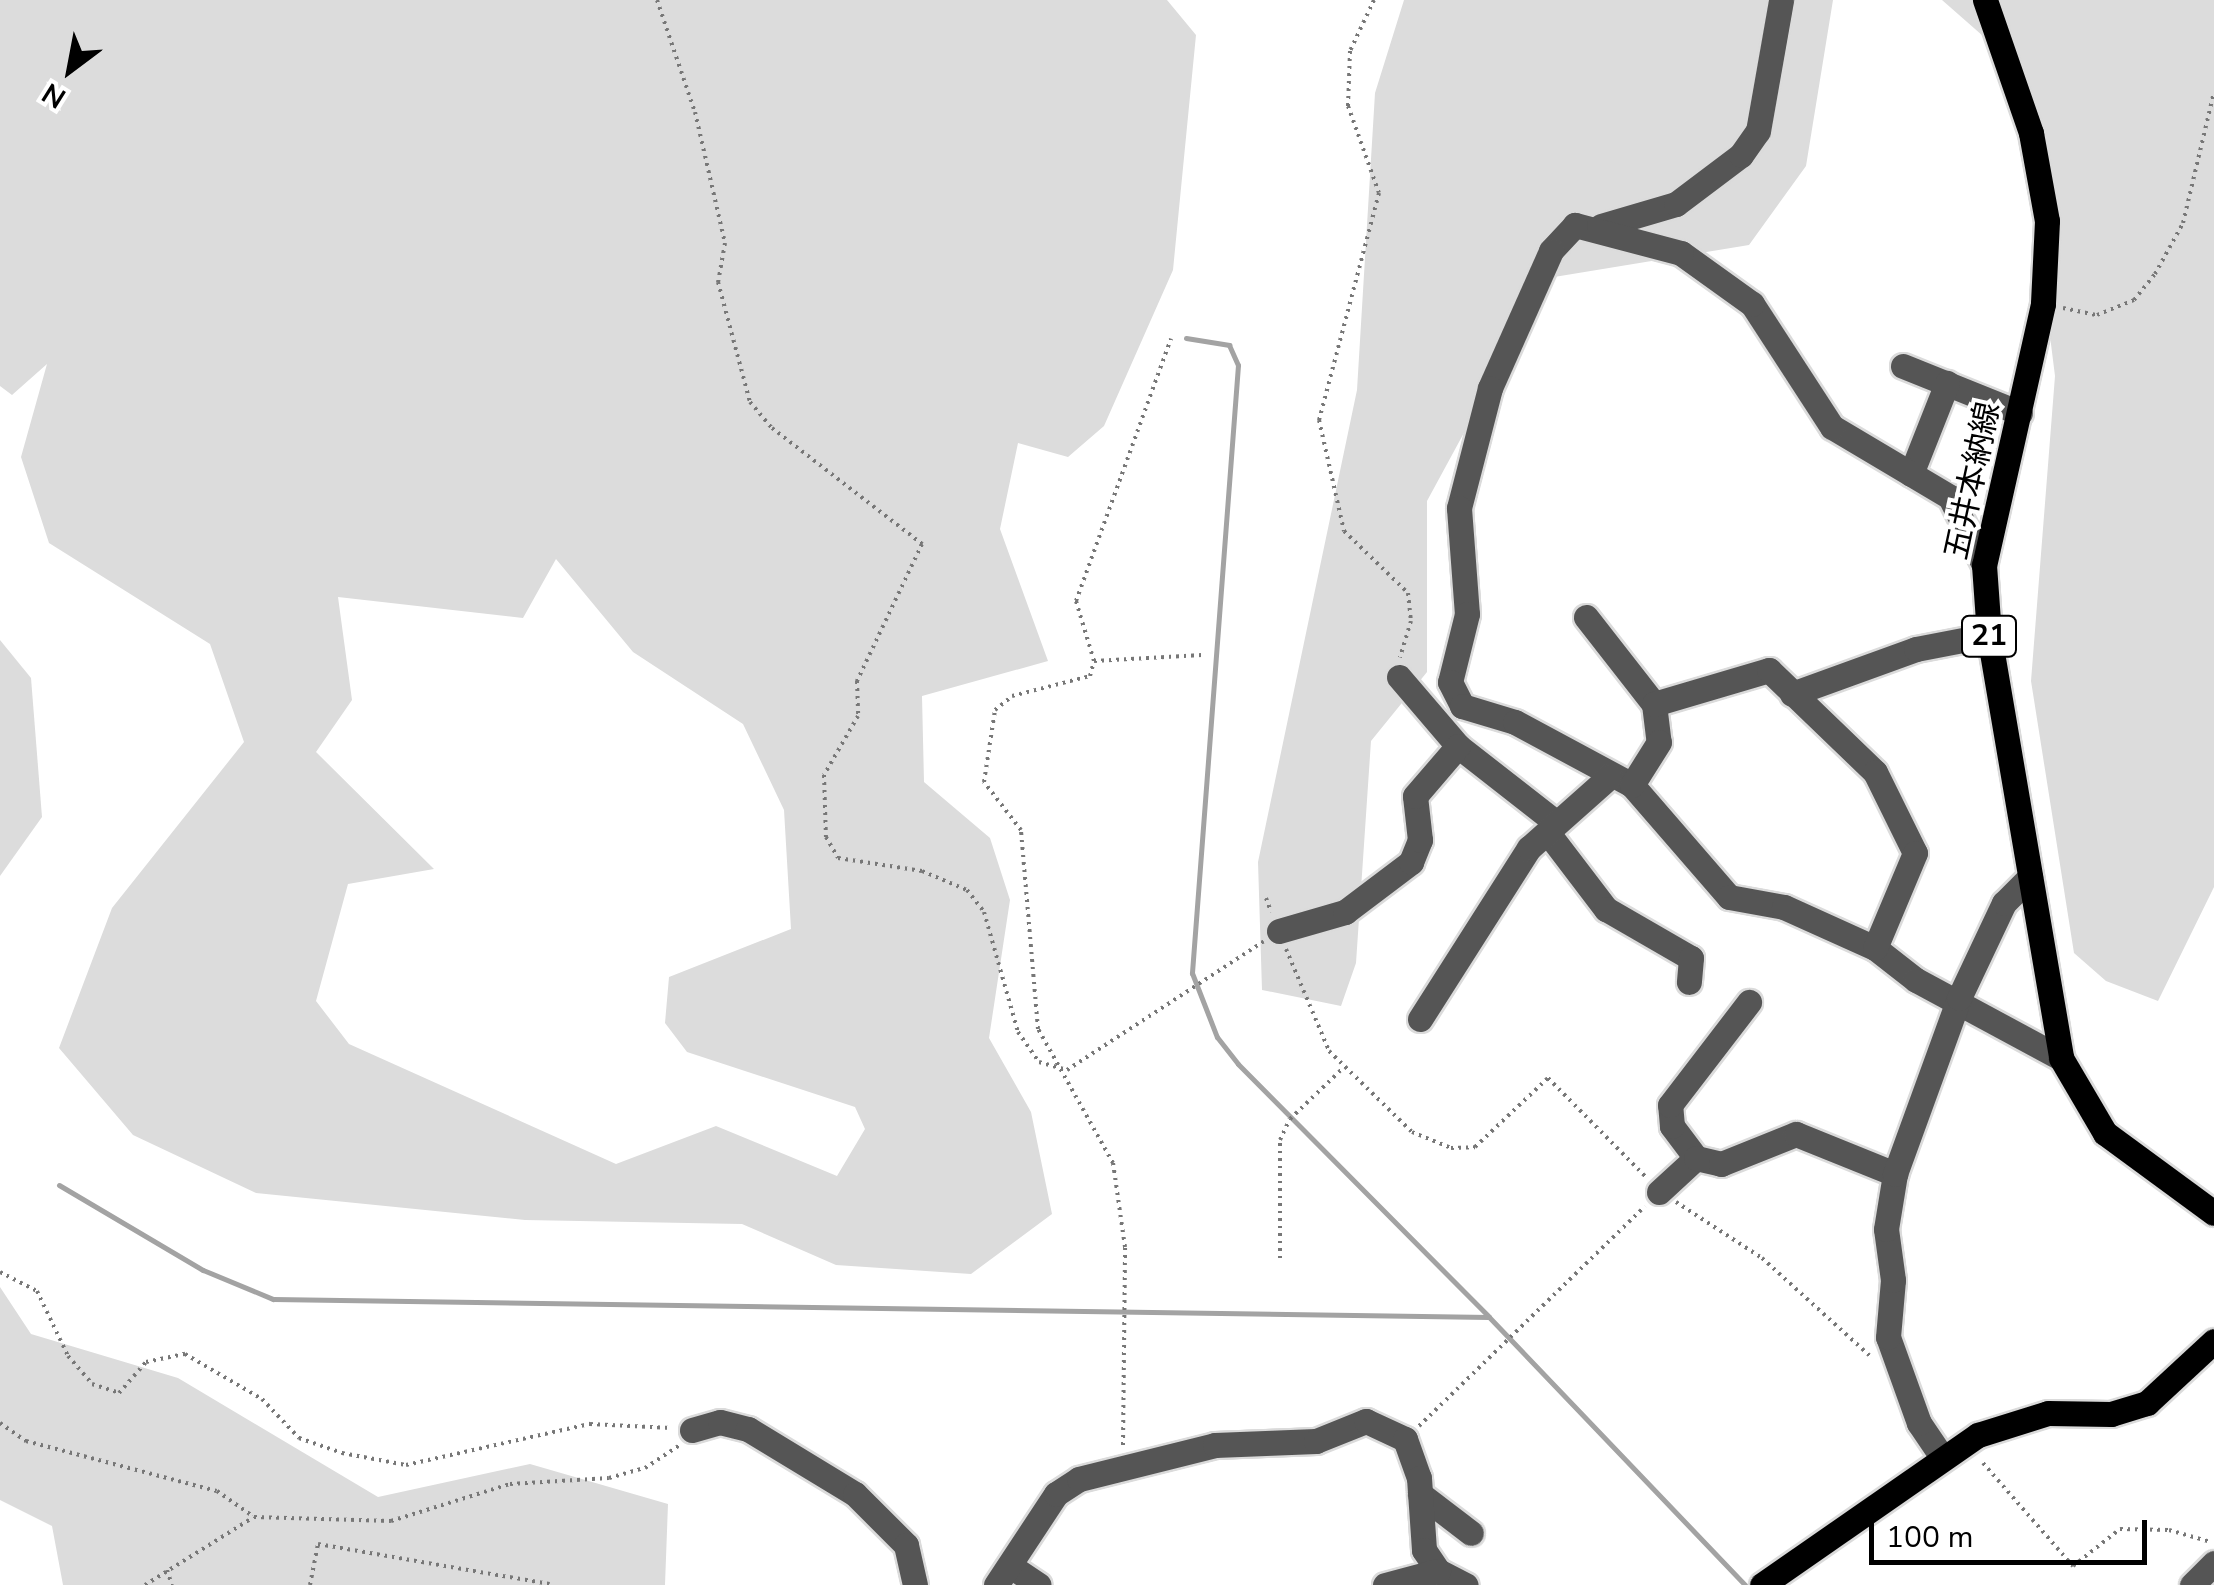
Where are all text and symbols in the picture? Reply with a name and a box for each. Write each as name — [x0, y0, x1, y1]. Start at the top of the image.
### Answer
north arrow — [20, 20, 120, 120]
text: N — [35, 74, 73, 117]
street label: 五井本納線 — [1938, 399, 2008, 563]
road number: 21 — [1959, 611, 2019, 661]
scale bar — [1874, 1500, 2152, 1562]
text: 100 m — [1886, 1517, 1973, 1558]

